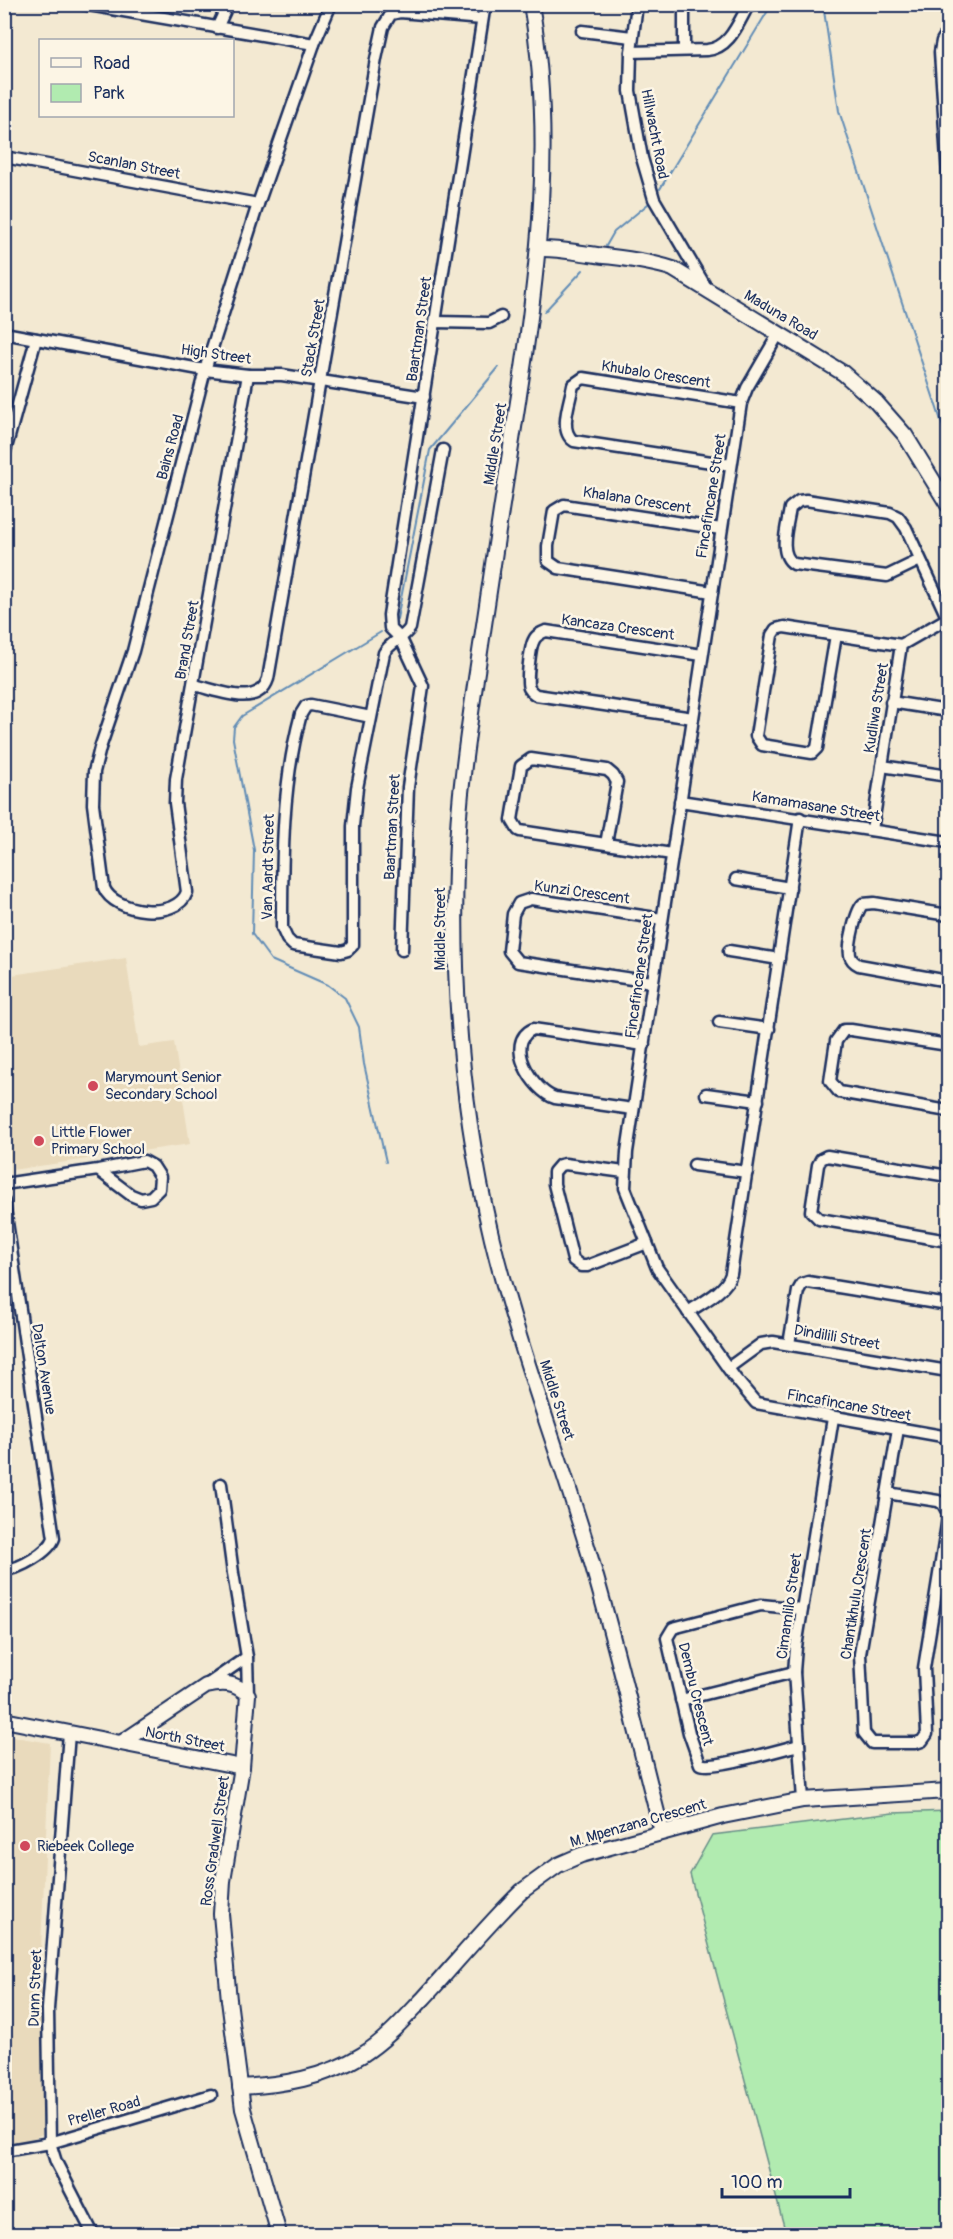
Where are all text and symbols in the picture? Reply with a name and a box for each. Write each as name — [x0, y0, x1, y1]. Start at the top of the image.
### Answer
legend — [39, 39, 234, 117]
text: Road — [93, 52, 130, 75]
text: Park — [93, 82, 125, 105]
street label: Hillwacht Road — [636, 87, 673, 181]
street label: Scanlan Street — [86, 147, 183, 184]
street label: Baartman Street — [403, 274, 436, 383]
street label: Maduna Road — [741, 286, 821, 345]
street label: Stack Street — [297, 296, 330, 379]
street label: High Street — [180, 340, 253, 369]
street label: Khubalo Crescent — [600, 356, 713, 393]
street label: Middle Street — [480, 401, 512, 487]
street label: Bains Road — [153, 412, 188, 482]
street label: Fincafincane Street — [692, 432, 731, 560]
street label: Khalana Crescent — [581, 483, 693, 519]
street label: Brand Street — [171, 598, 204, 681]
street label: Kancaza Crescent — [560, 610, 677, 645]
street label: Kudliwa Street — [860, 661, 893, 755]
street label: Baartman Street — [380, 773, 405, 881]
street label: Kamamasane Street — [750, 787, 882, 826]
street label: Van Aardt Street — [258, 813, 279, 920]
street label: Kunzi Crescent — [533, 876, 632, 909]
street label: Middle Street — [431, 887, 450, 971]
street label: Fincafincane Street — [621, 911, 658, 1040]
place label: Marymount Senior Secondary School — [105, 1068, 222, 1104]
marker: Marymount Senior Secondary School — [86, 1079, 100, 1093]
place label: Little Flower Primary School — [51, 1123, 145, 1159]
marker: Little Flower Primary School — [32, 1134, 46, 1148]
street label: Dindilili Street — [792, 1321, 882, 1355]
street label: Dalton Avenue — [27, 1322, 60, 1416]
street label: Middle Street — [535, 1358, 579, 1443]
street label: Fincafincane Street — [785, 1385, 913, 1426]
street label: Chantikhulu Crescent — [837, 1526, 876, 1661]
street label: Cimamlilo Street — [773, 1551, 806, 1660]
street label: Dembu Crescent — [674, 1641, 718, 1749]
street label: North Street — [144, 1722, 227, 1757]
street label: Ross Gradwell Street — [197, 1774, 234, 1908]
street label: M. Mpenzana Crescent — [568, 1795, 709, 1852]
place label: Riebeek College — [37, 1837, 135, 1856]
marker: Riebeek College — [18, 1839, 32, 1853]
street label: Dunn Street — [25, 1948, 46, 2027]
street label: Preller Road — [66, 2092, 143, 2131]
scale bar — [722, 2161, 850, 2199]
text: 100 m — [731, 2171, 783, 2194]

